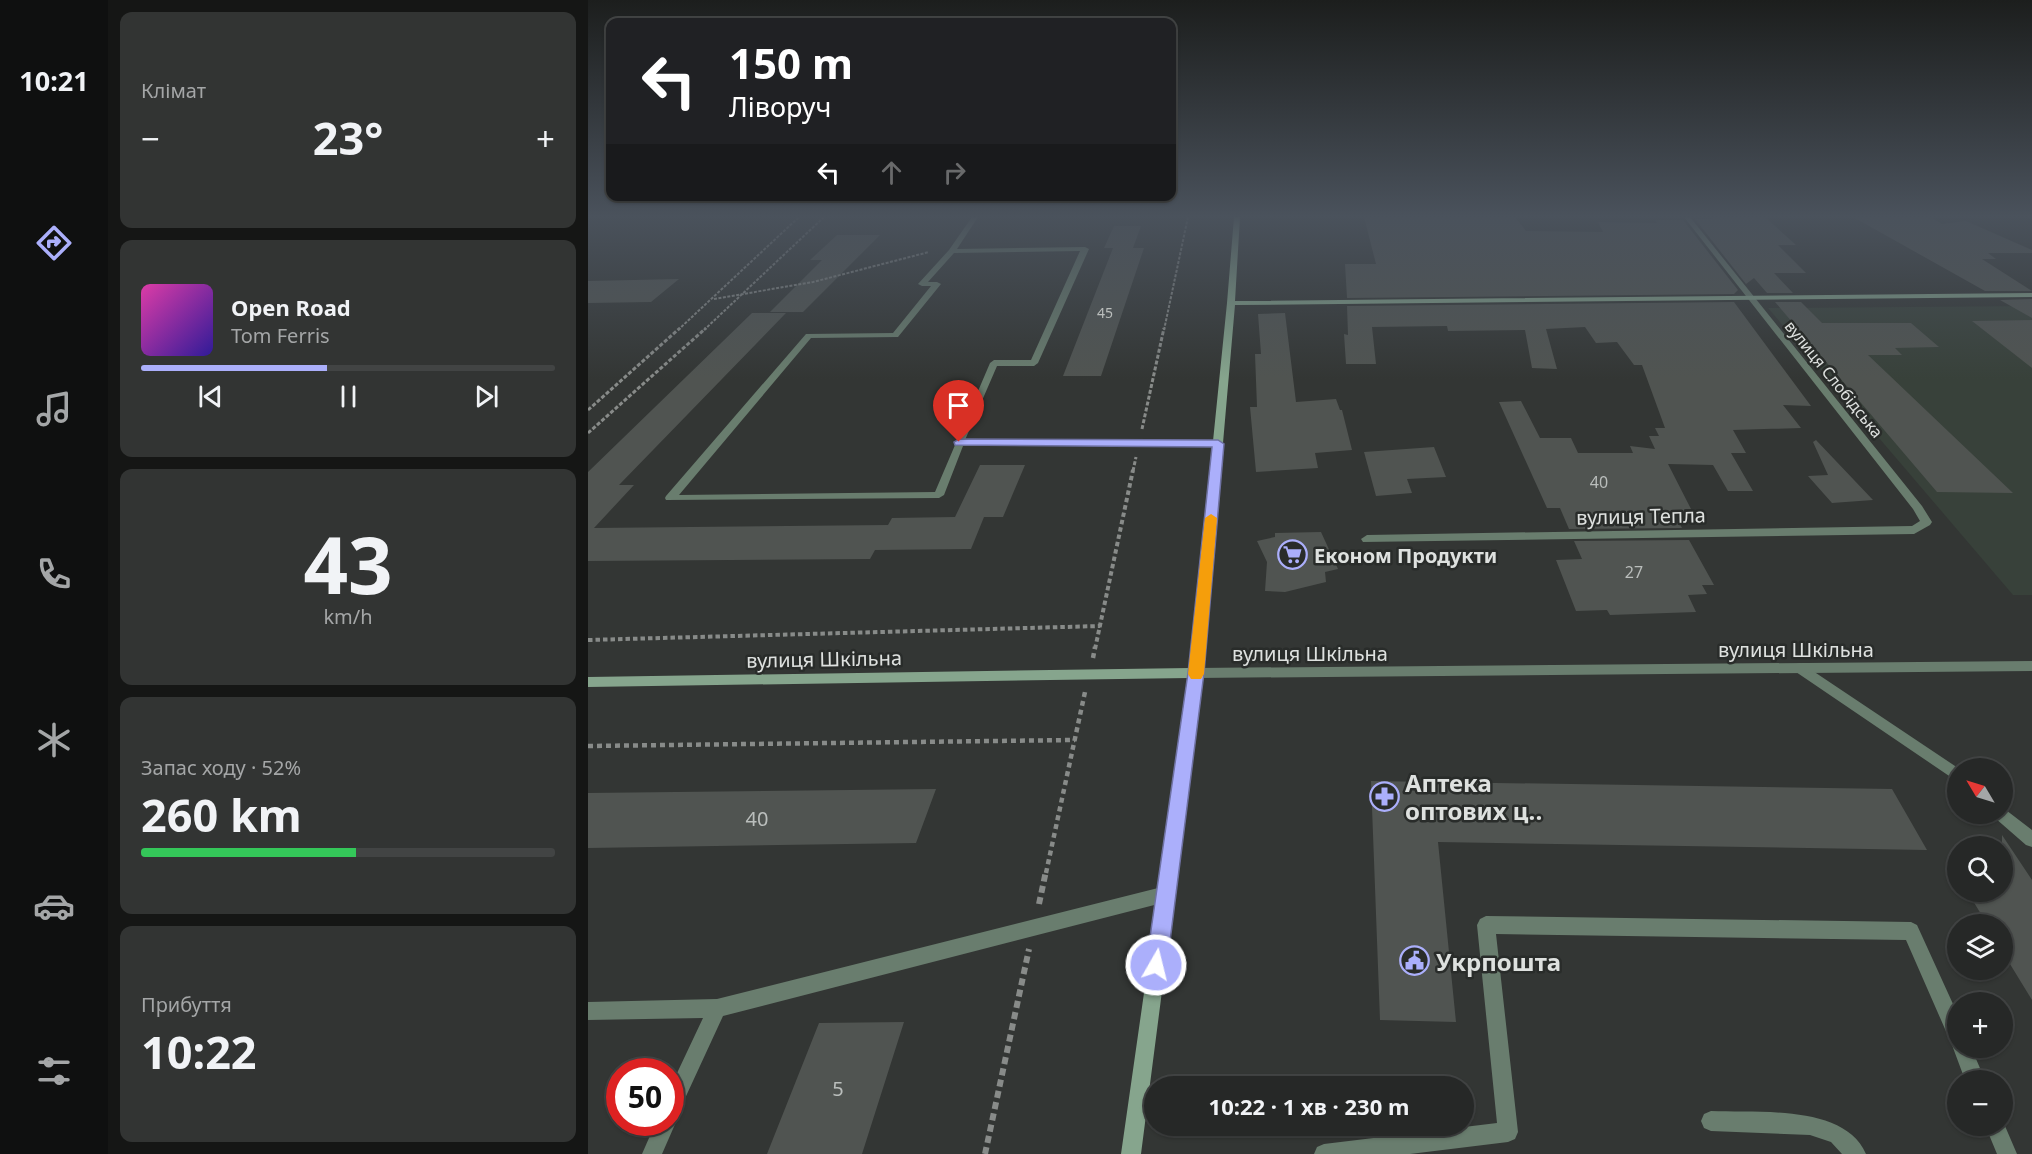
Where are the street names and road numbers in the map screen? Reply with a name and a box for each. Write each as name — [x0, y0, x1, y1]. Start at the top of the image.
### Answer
street label: вулиця Слобідська — [1780, 316, 1888, 442]
street label: вулиця Тепла — [1576, 501, 1706, 531]
street label: вулиця Шкільна — [1718, 636, 1874, 663]
street label: вулиця Шкільна — [1232, 640, 1388, 667]
street label: вулиця Шкільна — [746, 644, 902, 674]

